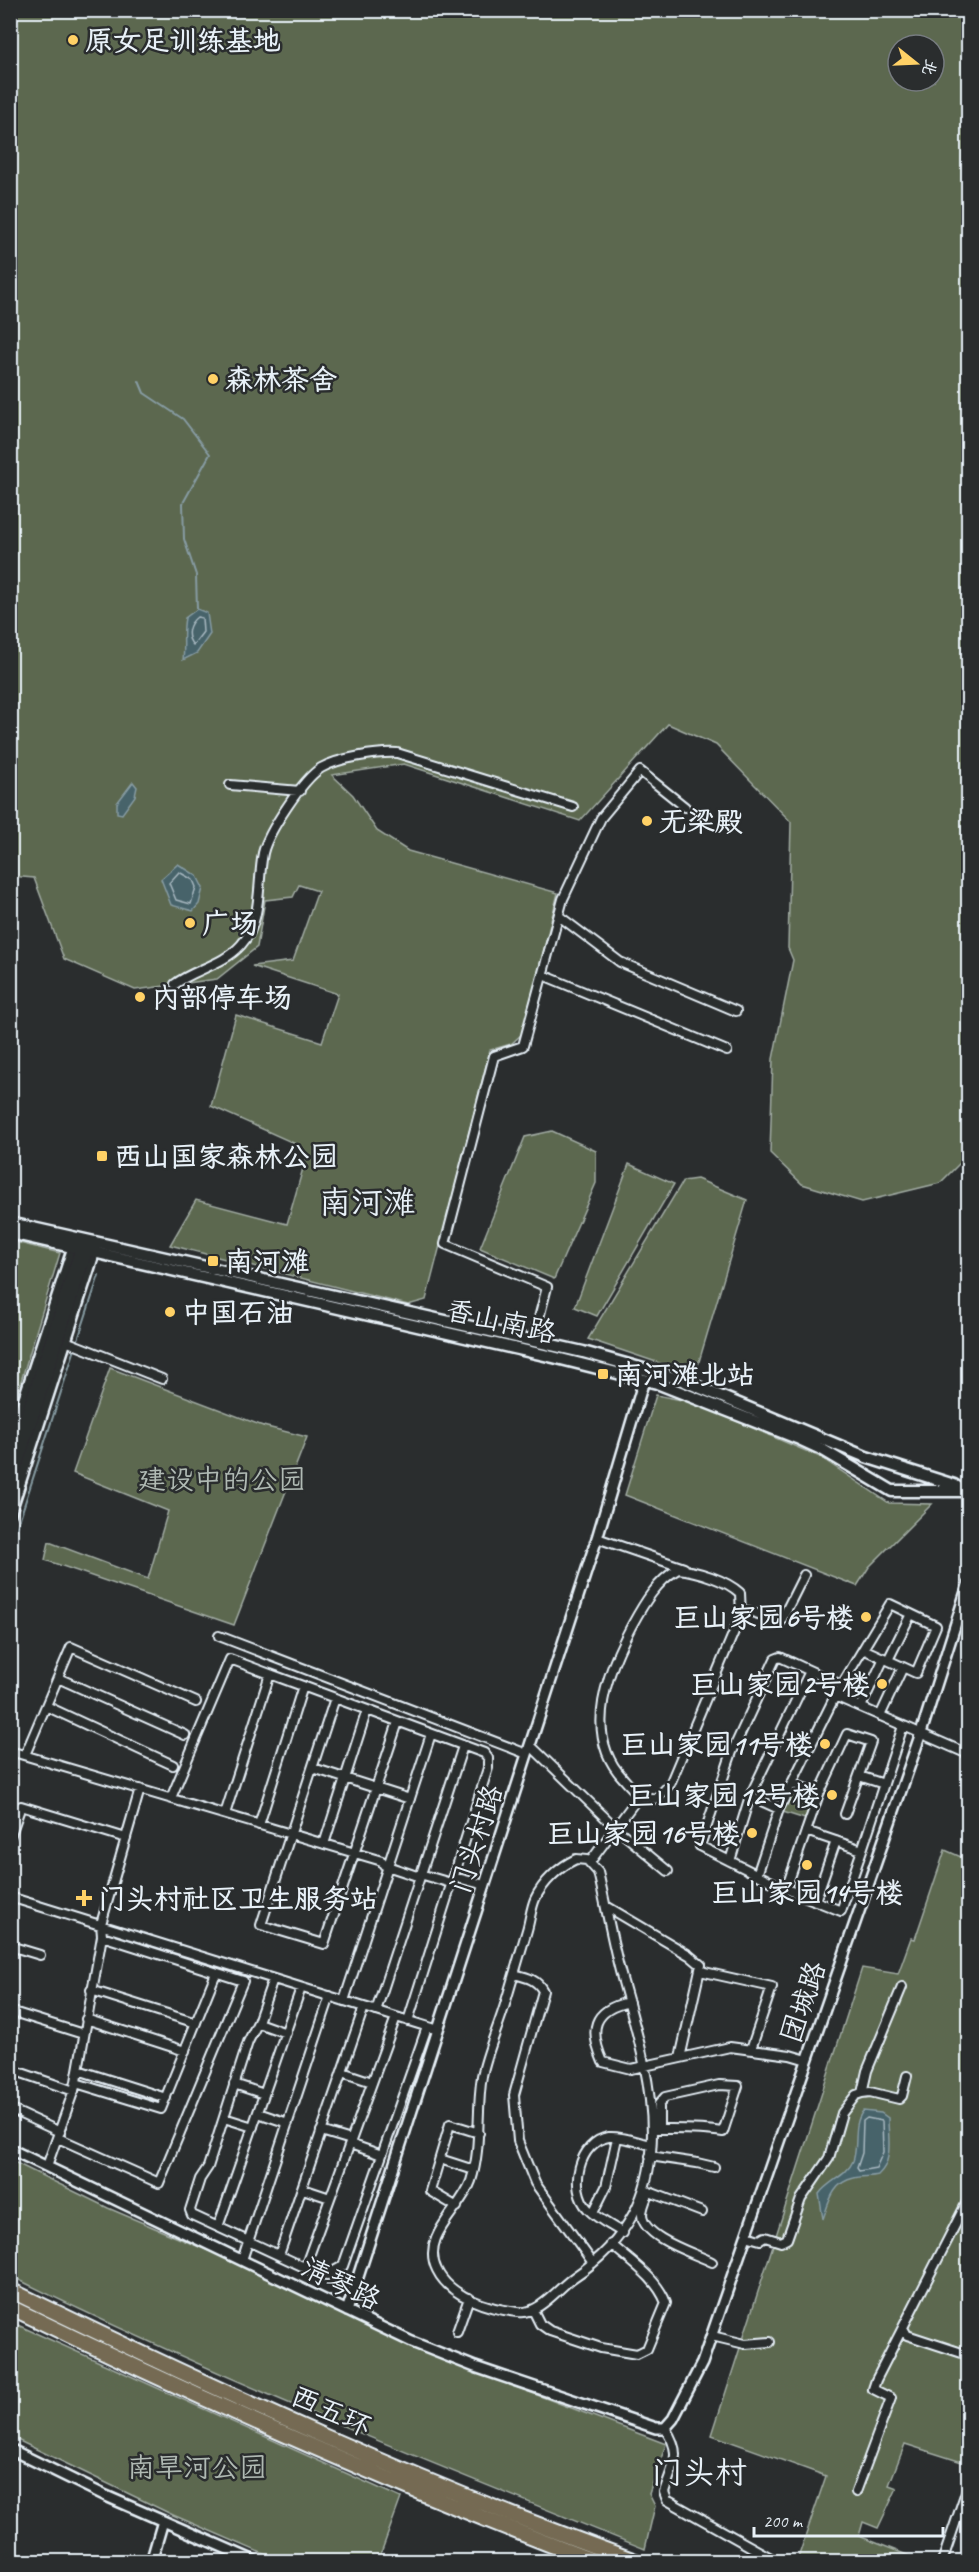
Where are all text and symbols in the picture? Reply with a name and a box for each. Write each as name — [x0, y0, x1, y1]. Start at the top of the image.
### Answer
place label: 原女足训练基地 — [85, 23, 281, 58]
marker: 原女足训练基地 — [66, 33, 80, 47]
north arrow — [886, 33, 946, 93]
text: 北 — [917, 57, 941, 78]
place label: 森林茶舍 — [225, 362, 337, 397]
marker: 森林茶舍 — [206, 372, 220, 386]
place label: 无梁殿 — [659, 804, 743, 839]
marker: 无梁殿 — [640, 814, 654, 828]
place label: 广场 — [202, 906, 258, 941]
marker: 广场 — [183, 916, 197, 930]
place label: 内部停车场 — [152, 980, 292, 1015]
marker: 内部停车场 — [133, 990, 147, 1004]
place label: 西山国家森林公园 — [114, 1139, 338, 1174]
marker: 西山国家森林公园 — [95, 1149, 109, 1163]
district label: 南河滩 — [319, 1182, 415, 1223]
place label: 南河滩 — [225, 1244, 309, 1279]
marker: 南河滩 — [206, 1254, 220, 1268]
street label: 香山南路 — [442, 1291, 560, 1351]
place label: 中国石油 — [182, 1295, 294, 1330]
marker: 中国石油 — [163, 1305, 177, 1319]
place label: 南河滩北站 — [615, 1357, 755, 1392]
marker: 南河滩北站 — [596, 1367, 610, 1381]
park label: 建设中的公园 — [138, 1462, 306, 1497]
place label: 巨山家园6号楼 — [673, 1600, 854, 1635]
marker: 巨山家园6号楼 — [859, 1610, 873, 1624]
place label: 巨山家园2号楼 — [689, 1667, 870, 1702]
marker: 巨山家园2号楼 — [875, 1677, 889, 1691]
place label: 巨山家园11号楼 — [620, 1727, 813, 1762]
marker: 巨山家园11号楼 — [818, 1737, 832, 1751]
place label: 巨山家园12号楼 — [627, 1778, 820, 1813]
street label: 门头村路 — [442, 1780, 510, 1898]
marker: 巨山家园12号楼 — [825, 1788, 839, 1802]
place label: 巨山家园16号楼 — [546, 1816, 740, 1851]
marker: 巨山家园16号楼 — [745, 1826, 759, 1840]
marker: 巨山家园14号楼 — [800, 1858, 814, 1872]
place label: 巨山家园14号楼 — [710, 1875, 904, 1910]
place label: 门头村社区卫生服务站 — [98, 1881, 378, 1916]
marker: 门头村社区卫生服务站 — [75, 1889, 93, 1907]
street label: 团城路 — [773, 1957, 833, 2047]
street label: 清琴路 — [296, 2249, 386, 2317]
street label: 西五环 — [286, 2378, 376, 2444]
park label: 南旱河公园 — [127, 2450, 267, 2485]
district label: 门头村 — [651, 2452, 747, 2493]
scale bar — [754, 2500, 943, 2538]
text: 200 m — [763, 2510, 804, 2532]

